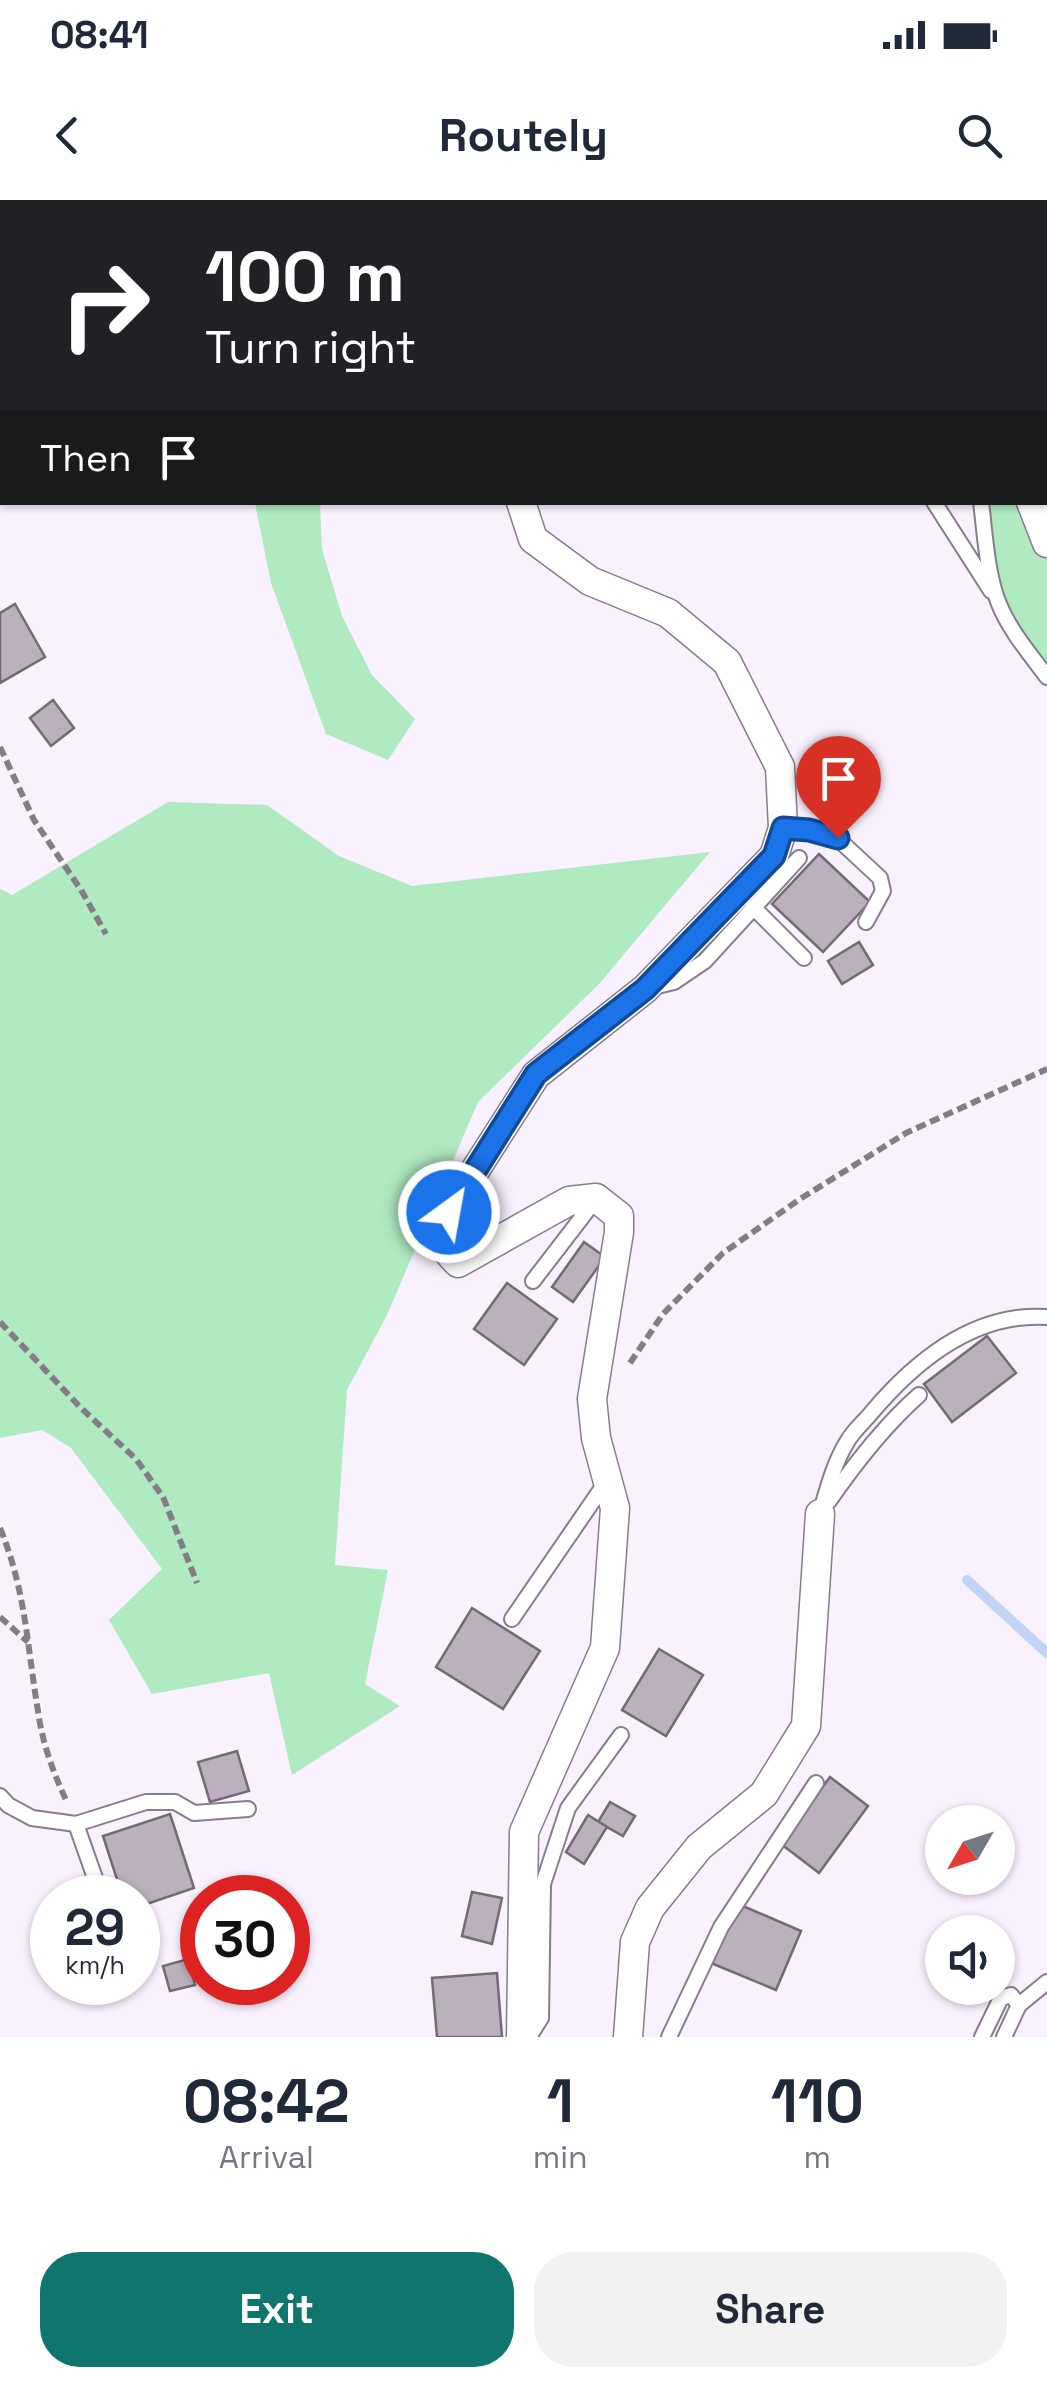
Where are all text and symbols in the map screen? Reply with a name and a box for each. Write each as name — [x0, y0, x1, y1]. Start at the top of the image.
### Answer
text: 08:41 — [50, 11, 149, 59]
text: Routely — [439, 107, 608, 164]
icon: back — [40, 108, 95, 163]
icon: search — [952, 108, 1007, 163]
text: 100 m — [205, 232, 405, 321]
icon: right — [40, 240, 170, 370]
text: Turn right — [205, 319, 416, 376]
icon: arrive — [151, 430, 206, 485]
text: Then — [40, 434, 131, 482]
pin — [796, 736, 881, 839]
icon: arrive — [811, 751, 866, 806]
position arrow — [397, 1160, 501, 1264]
north arrow — [925, 1805, 1015, 1895]
map controls — [925, 1805, 1015, 2005]
speed limit sign: 30 — [180, 1875, 310, 2005]
text: 29 — [65, 1896, 125, 1960]
button: sound — [925, 1915, 1015, 2005]
text: km/h — [65, 1949, 125, 1981]
text: 08:42 — [183, 2063, 350, 2140]
text: 1 — [547, 2063, 574, 2140]
text: 110 — [771, 2063, 864, 2140]
text: Arrival — [219, 2137, 314, 2177]
text: min — [533, 2137, 588, 2177]
text: m — [804, 2137, 831, 2177]
button: Exit — [40, 2252, 514, 2367]
button: Share — [534, 2252, 1007, 2367]

